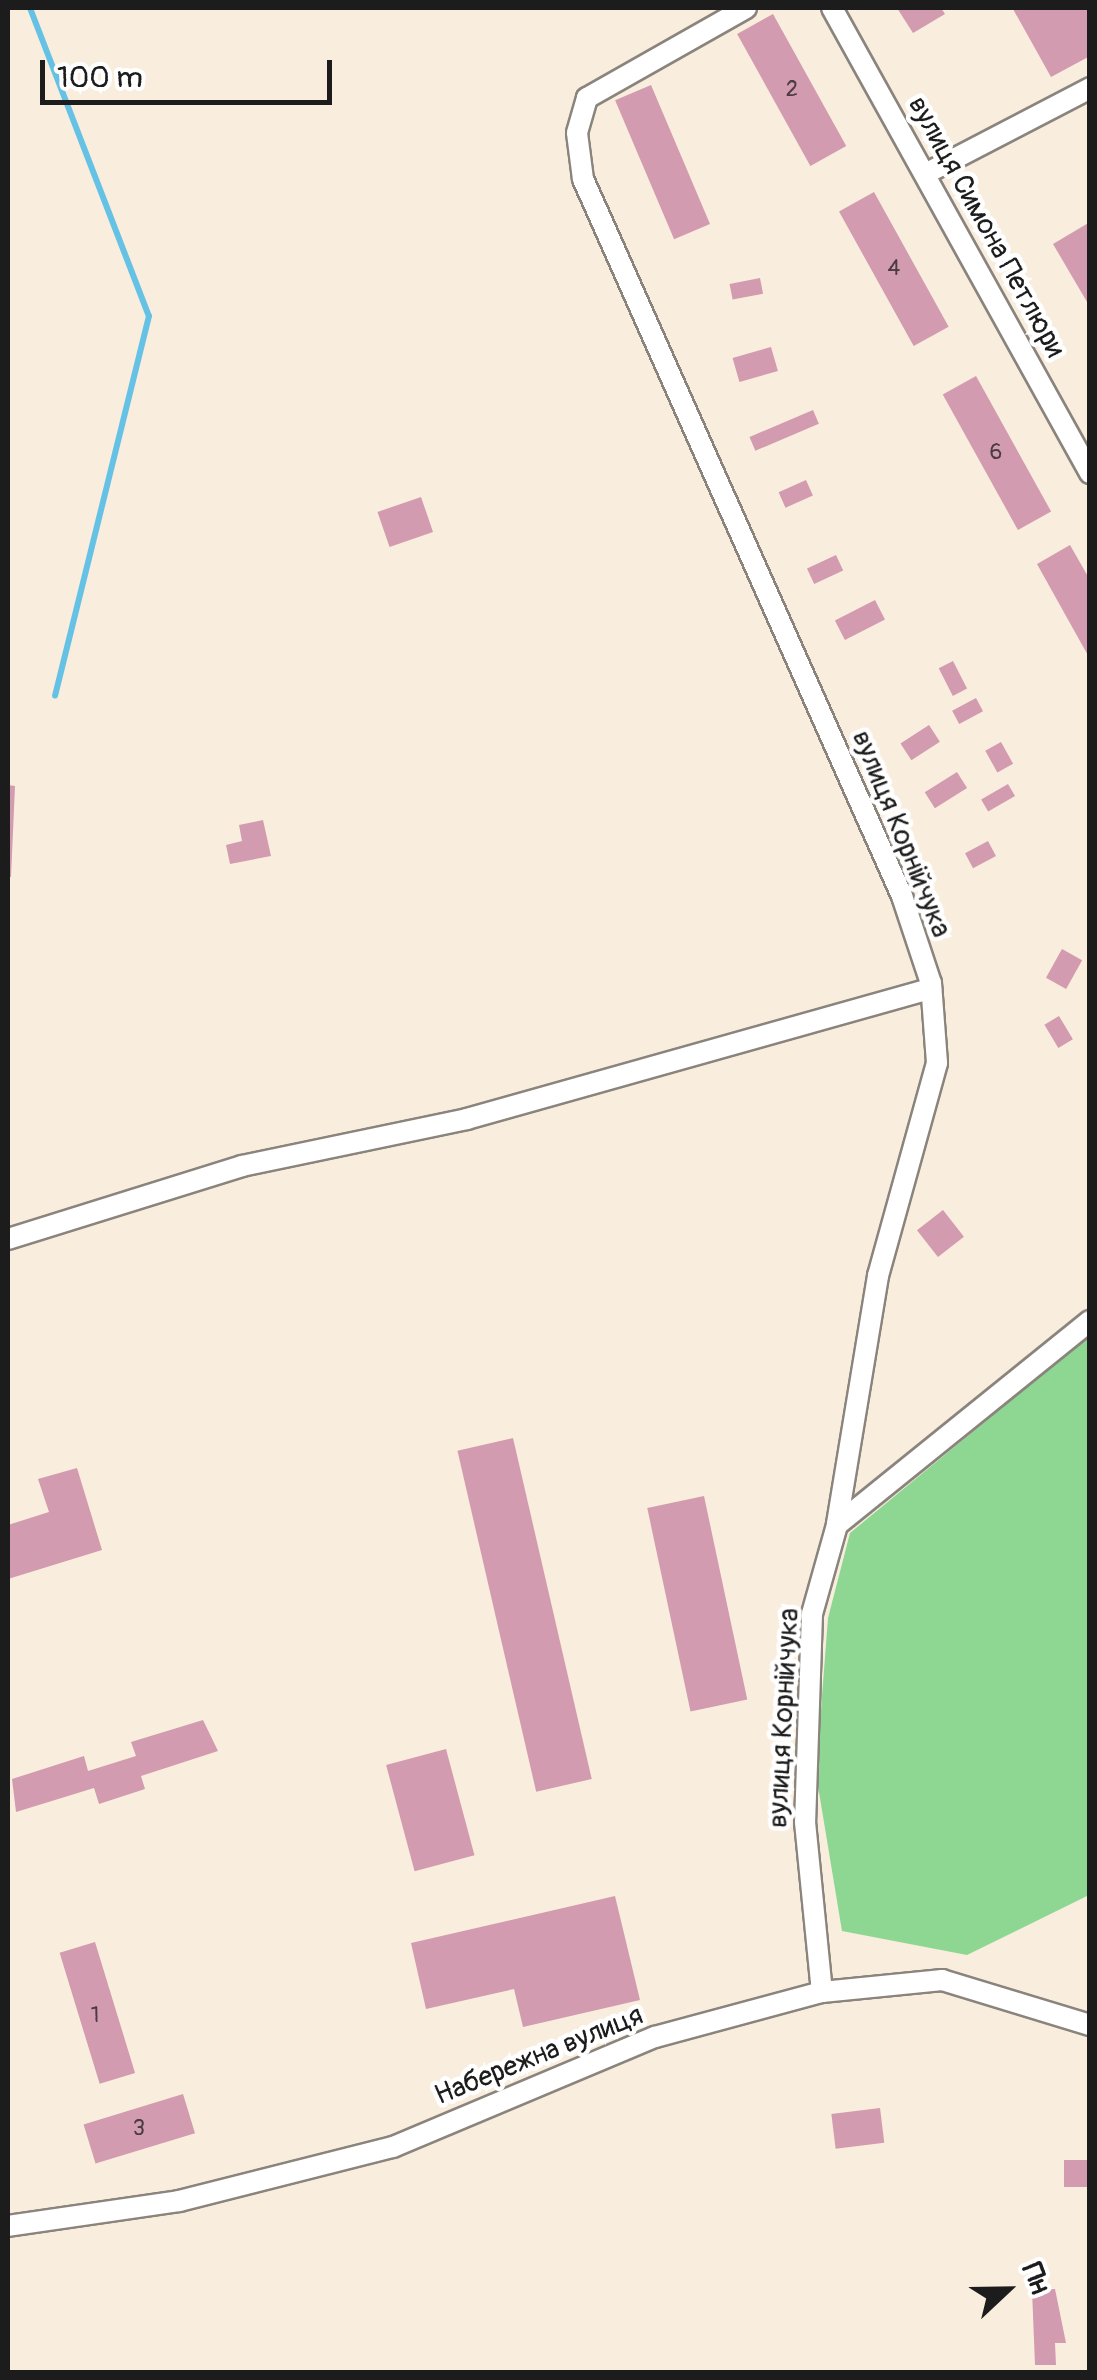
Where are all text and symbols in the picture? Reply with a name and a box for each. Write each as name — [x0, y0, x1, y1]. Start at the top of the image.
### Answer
scale bar — [45, 40, 338, 102]
text: 100 m — [57, 59, 143, 96]
house number: 2 — [786, 77, 798, 103]
street label: вулиця Симона Петлюри — [900, 91, 1072, 363]
house number: 4 — [888, 256, 900, 282]
house number: 6 — [990, 440, 1002, 466]
street label: вулиця Корнійчука — [844, 726, 958, 942]
street label: вулиця Корнійчука — [761, 1607, 807, 1829]
street label: Набережна вулиця — [430, 1999, 648, 2113]
house number: 1 — [91, 2003, 99, 2029]
house number: 3 — [133, 2116, 145, 2142]
north arrow — [957, 2240, 1057, 2340]
text: Пн — [1013, 2258, 1057, 2299]

